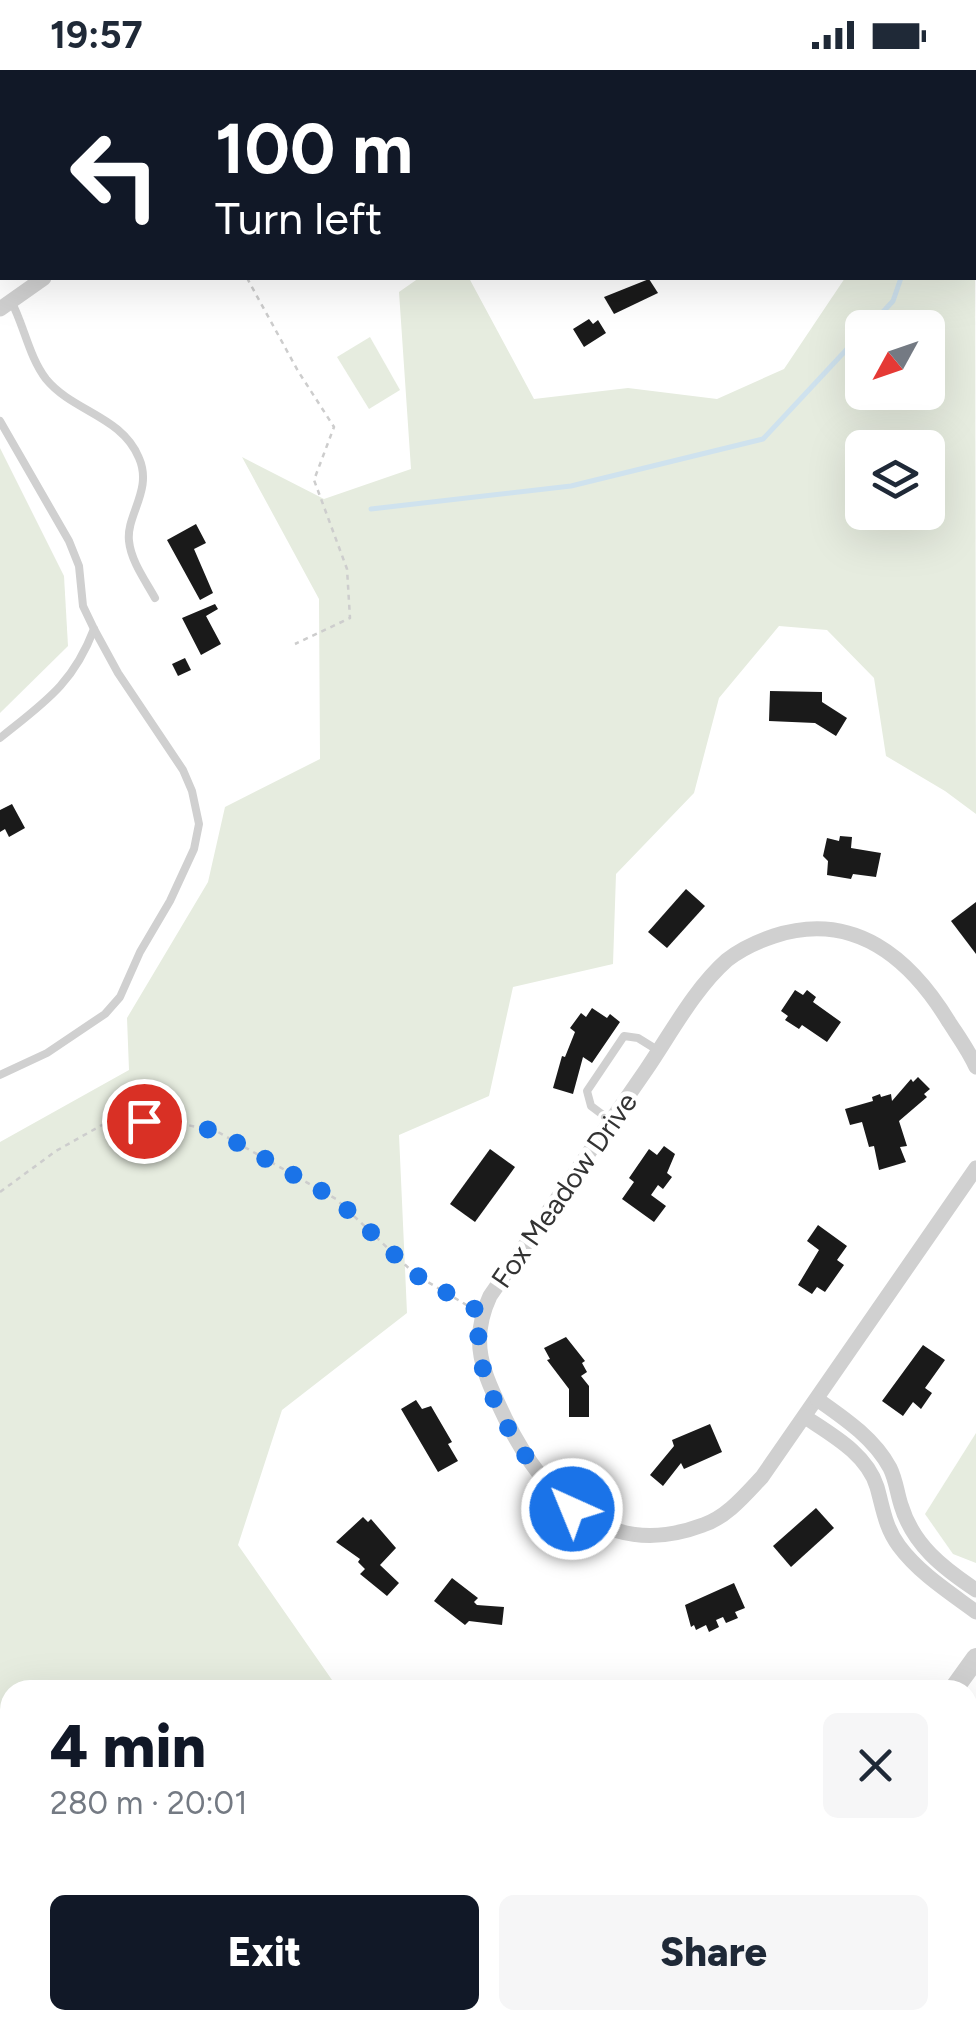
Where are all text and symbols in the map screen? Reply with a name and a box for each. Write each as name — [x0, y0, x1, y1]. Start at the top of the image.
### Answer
text: 19:57 — [50, 12, 143, 58]
text: 100 m — [215, 106, 413, 191]
icon: left — [50, 110, 180, 240]
text: Turn left — [215, 191, 382, 245]
north arrow — [845, 310, 945, 410]
map controls — [845, 310, 945, 530]
button: layers — [845, 430, 945, 530]
pin — [102, 1079, 187, 1164]
street label: Fox Meadow Drive — [484, 1086, 644, 1294]
icon: arrive — [117, 1094, 172, 1149]
position arrow — [520, 1457, 624, 1561]
text: 4 min — [50, 1710, 206, 1782]
button: close — [823, 1713, 928, 1818]
text: 280 m · 20:01 — [50, 1784, 247, 1822]
button: Exit — [50, 1895, 479, 2010]
button: Share — [499, 1895, 928, 2010]

